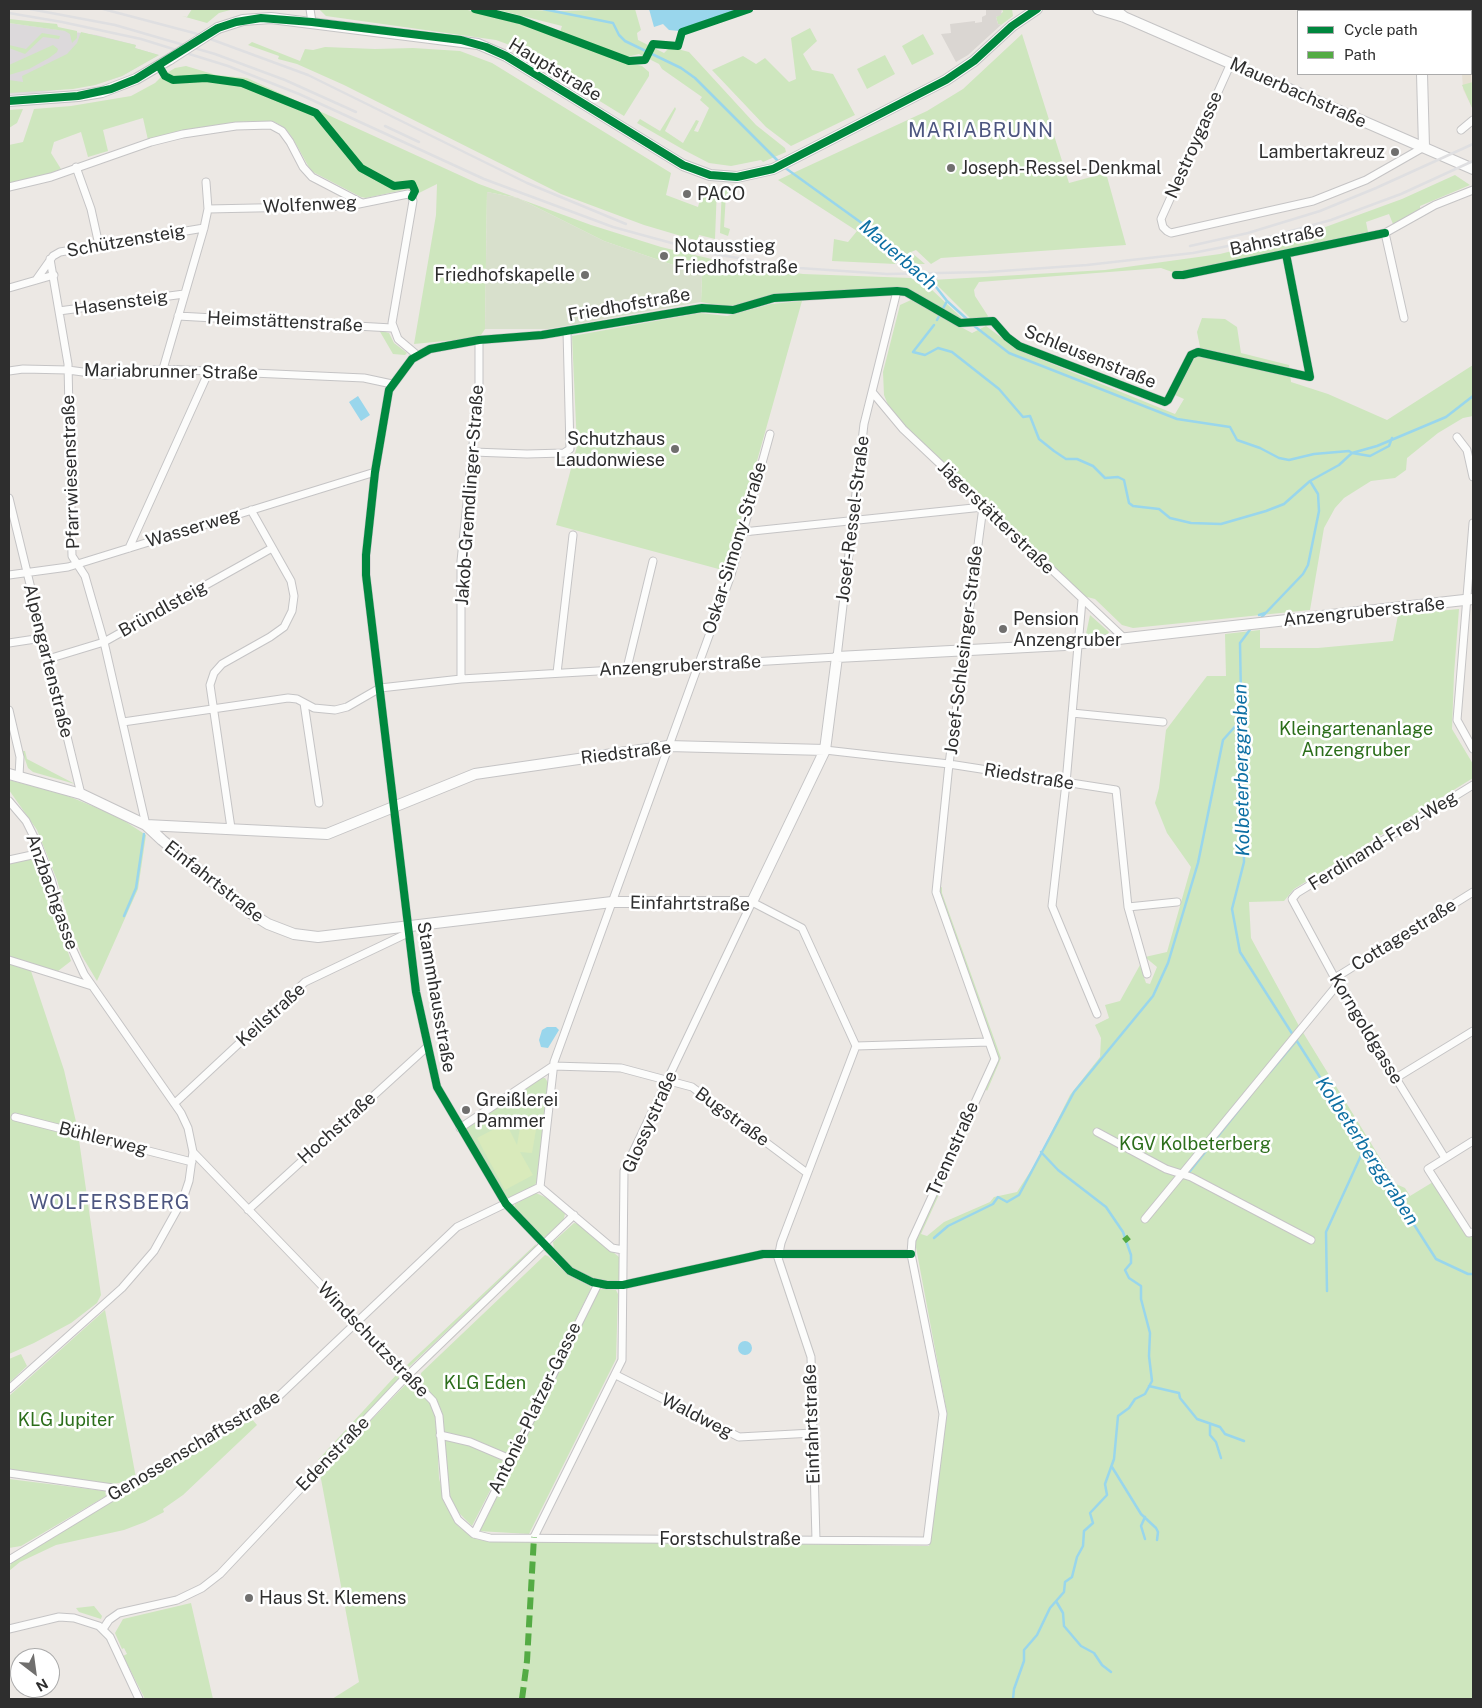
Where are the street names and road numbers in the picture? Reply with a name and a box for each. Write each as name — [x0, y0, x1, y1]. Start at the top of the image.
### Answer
street label: Hauptstraße — [504, 34, 606, 106]
street label: Mauerbachstraße — [1226, 53, 1370, 133]
street label: Nestroygasse — [1161, 88, 1227, 202]
street label: Wolfenweg — [262, 192, 358, 218]
street label: Bahnstraße — [1228, 219, 1326, 261]
street label: Schützensteig — [65, 220, 187, 262]
street label: Friedhofstraße — [566, 284, 692, 326]
street label: Hasensteig — [73, 286, 169, 320]
street label: Heimstättenstraße — [207, 307, 363, 337]
street label: Schleusenstraße — [1021, 321, 1159, 393]
street label: Mariabrunner Straße — [84, 360, 258, 384]
street label: Jakob-Gremdlinger-Straße — [452, 384, 488, 606]
street label: Pfarrwiesenstraße — [58, 394, 84, 550]
street label: Josef-Ressel-Straße — [832, 434, 874, 604]
street label: Jägerstätterstraße — [933, 457, 1059, 579]
street label: Oskar-Simony-Straße — [698, 459, 772, 637]
street label: Wasserweg — [143, 503, 243, 553]
street label: Josef-Schlesinger-Straße — [940, 544, 988, 756]
street label: Bründlsteig — [115, 576, 211, 642]
street label: Alpengartenstraße — [18, 582, 78, 740]
street label: Anzengruberstraße — [1282, 593, 1446, 631]
street label: Anzengruberstraße — [598, 651, 762, 681]
street label: Riedstraße — [580, 737, 672, 769]
street label: Riedstraße — [982, 759, 1076, 795]
street label: Ferdinand-Frey-Weg — [1305, 786, 1461, 896]
street label: Anzbachgasse — [21, 831, 83, 953]
street label: Einfahrtstraße — [160, 836, 268, 928]
street label: Einfahrtstraße — [630, 892, 750, 916]
street label: Cottagestraße — [1348, 894, 1460, 976]
street label: Stammhausstraße — [412, 920, 460, 1074]
street label: Korngoldgasse — [1324, 970, 1408, 1088]
street label: Keilstraße — [232, 979, 310, 1051]
street label: Glossystraße — [618, 1068, 682, 1176]
street label: Bugstraße — [691, 1083, 773, 1151]
street label: Hochstraße — [294, 1087, 380, 1169]
street label: Trennstraße — [923, 1098, 983, 1200]
street label: Bühlerweg — [56, 1118, 150, 1160]
street label: Windschutzstraße — [313, 1278, 433, 1402]
street label: Antonie-Platzer-Gasse — [484, 1319, 586, 1497]
street label: Einfahrtstraße — [799, 1364, 825, 1484]
street label: Genossenschaftsstraße — [104, 1386, 284, 1506]
street label: Waldweg — [658, 1389, 736, 1443]
street label: Edenstraße — [292, 1412, 374, 1496]
street label: Forstschulstraße — [659, 1528, 801, 1550]

